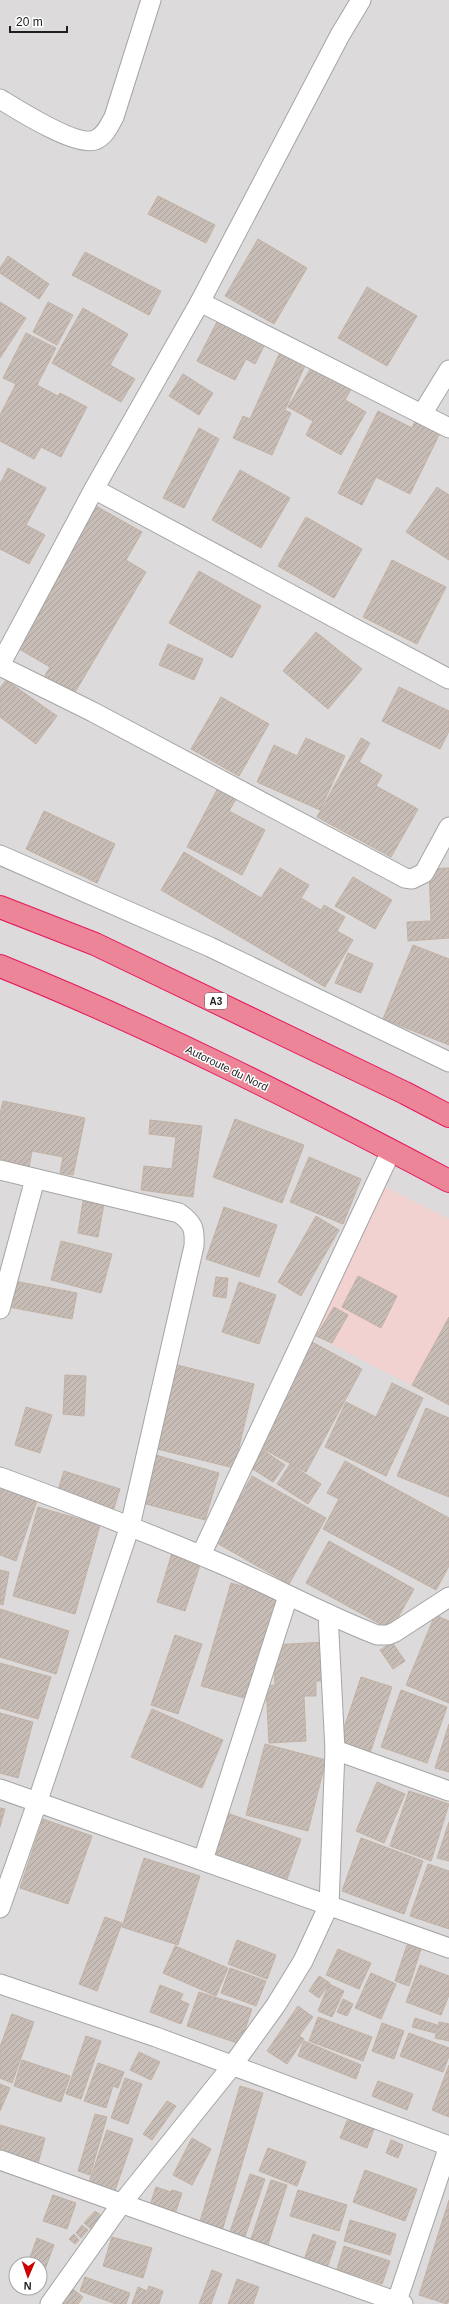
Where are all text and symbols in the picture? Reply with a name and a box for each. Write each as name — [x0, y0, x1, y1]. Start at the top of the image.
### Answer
scale bar — [10, 8, 67, 34]
text: 20 m — [16, 15, 43, 29]
road number: A3 — [205, 993, 227, 1009]
street label: Autoroute du Nord — [184, 1043, 270, 1093]
north arrow — [8, 2256, 48, 2296]
text: N — [23, 2280, 32, 2292]

